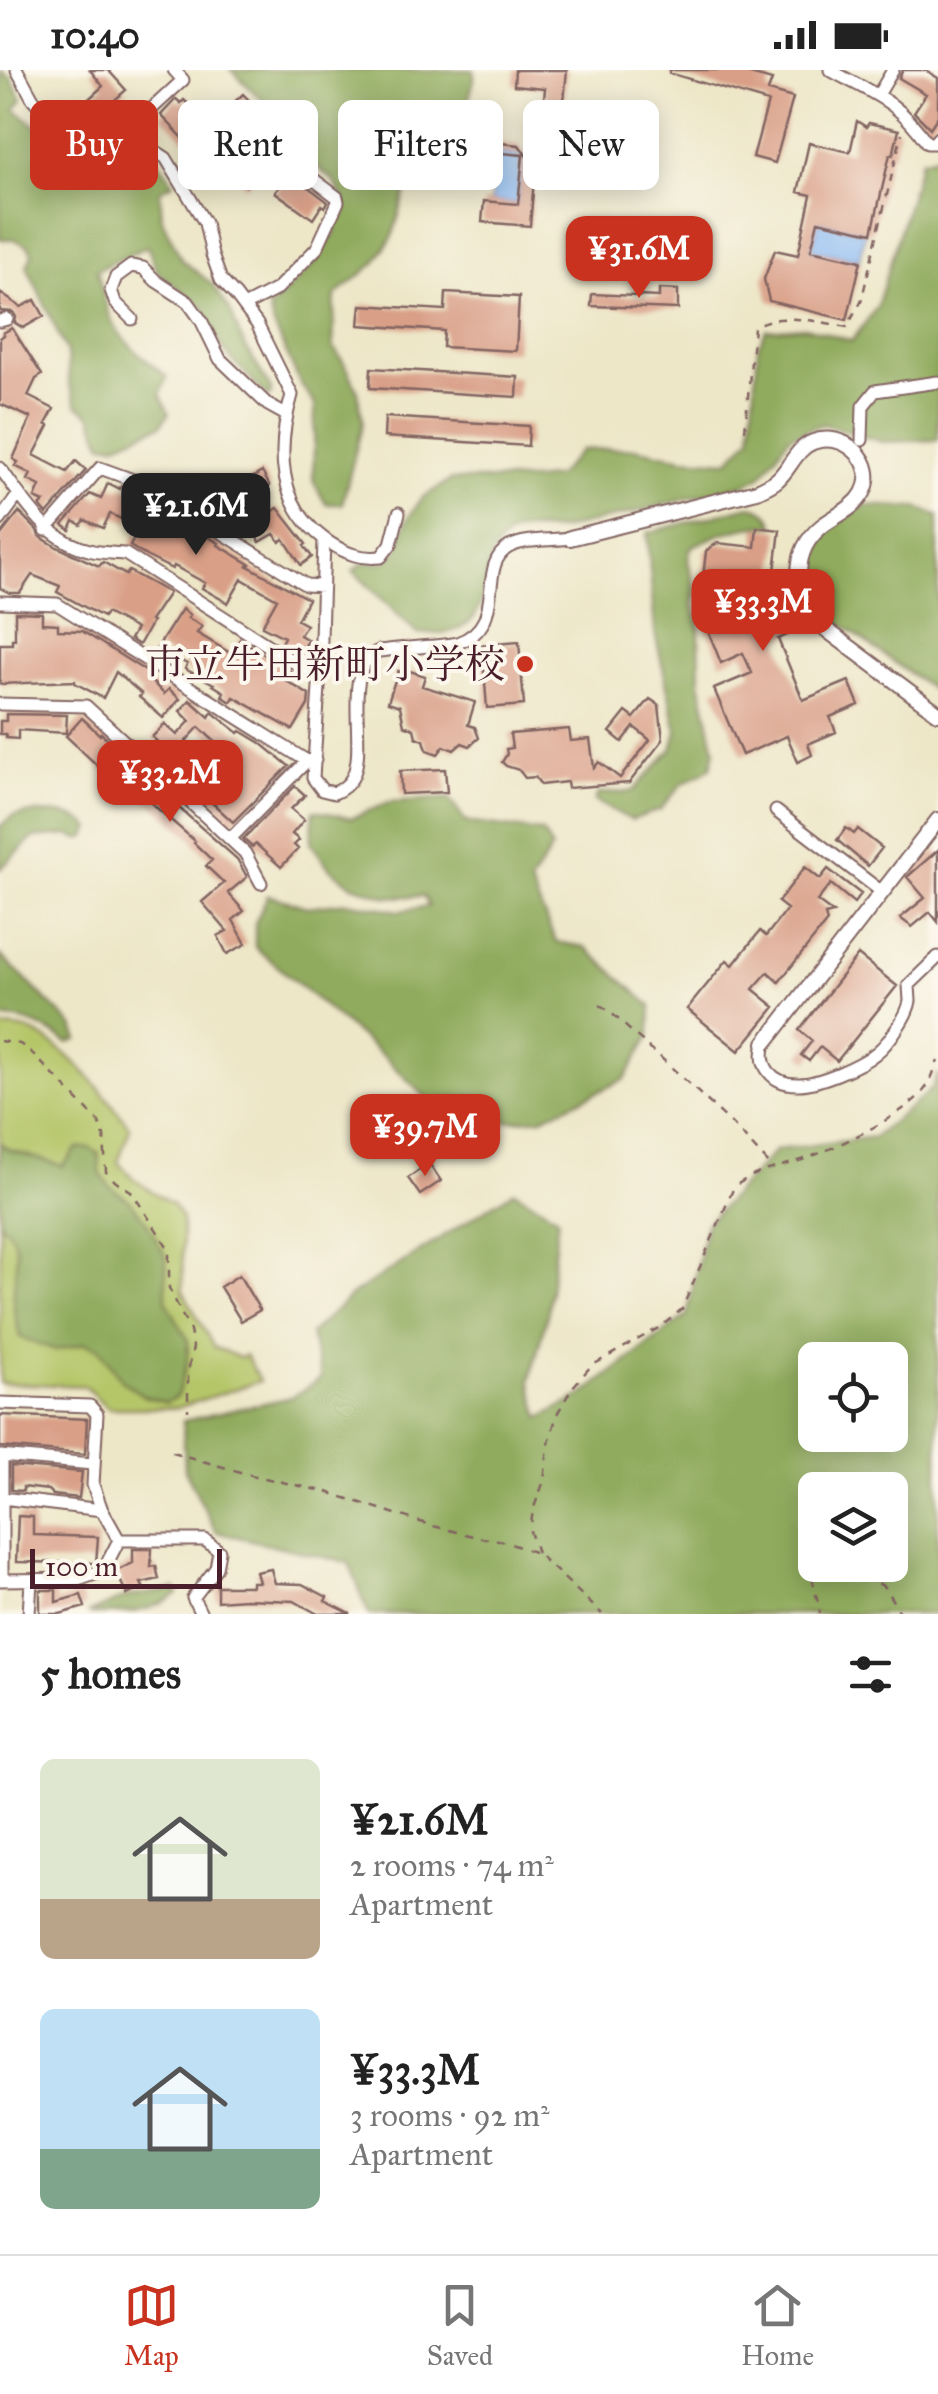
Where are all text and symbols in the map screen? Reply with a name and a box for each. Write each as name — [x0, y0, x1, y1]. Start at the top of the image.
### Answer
text: 10:40 — [50, 12, 140, 58]
chip: Buy — [30, 100, 158, 190]
chip: Rent — [178, 100, 318, 190]
chip: Filters — [338, 100, 503, 190]
chip: New — [523, 100, 659, 190]
pin: ¥31.6M — [558, 216, 720, 301]
text: ¥31.6M — [588, 229, 690, 268]
pin: ¥21.6M — [115, 473, 277, 558]
text: ¥21.6M — [143, 486, 249, 525]
pin: ¥33.3M — [682, 569, 844, 654]
text: ¥33.3M — [713, 582, 813, 621]
place label: 市立牛田新町小学校 — [145, 640, 505, 689]
marker: 市立牛田新町小学校 — [514, 653, 536, 675]
pin: ¥33.2M — [89, 740, 251, 825]
text: ¥33.2M — [119, 753, 221, 792]
pin: ¥39.7M — [344, 1094, 506, 1179]
text: ¥39.7M — [372, 1107, 478, 1146]
map controls — [798, 1342, 908, 1582]
button: locate — [798, 1342, 908, 1452]
button: layers — [798, 1472, 908, 1582]
scale bar — [30, 1544, 222, 1588]
text: 100 m — [45, 1549, 118, 1584]
icon: filters — [843, 1647, 898, 1702]
text: 5 homes — [40, 1648, 181, 1700]
text: ¥21.6M — [350, 1794, 488, 1846]
icon: home — [120, 1799, 240, 1919]
text: 2 rooms · 74 m² — [350, 1846, 554, 1885]
text: Apartment — [350, 1885, 493, 1924]
text: ¥33.3M — [350, 2044, 480, 2096]
icon: home — [120, 2049, 240, 2169]
text: 3 rooms · 92 m² — [350, 2096, 550, 2135]
text: Apartment — [350, 2135, 493, 2174]
tab: Map — [124, 2278, 179, 2373]
tab: Saved — [427, 2278, 493, 2373]
tab: Home — [741, 2278, 814, 2373]

